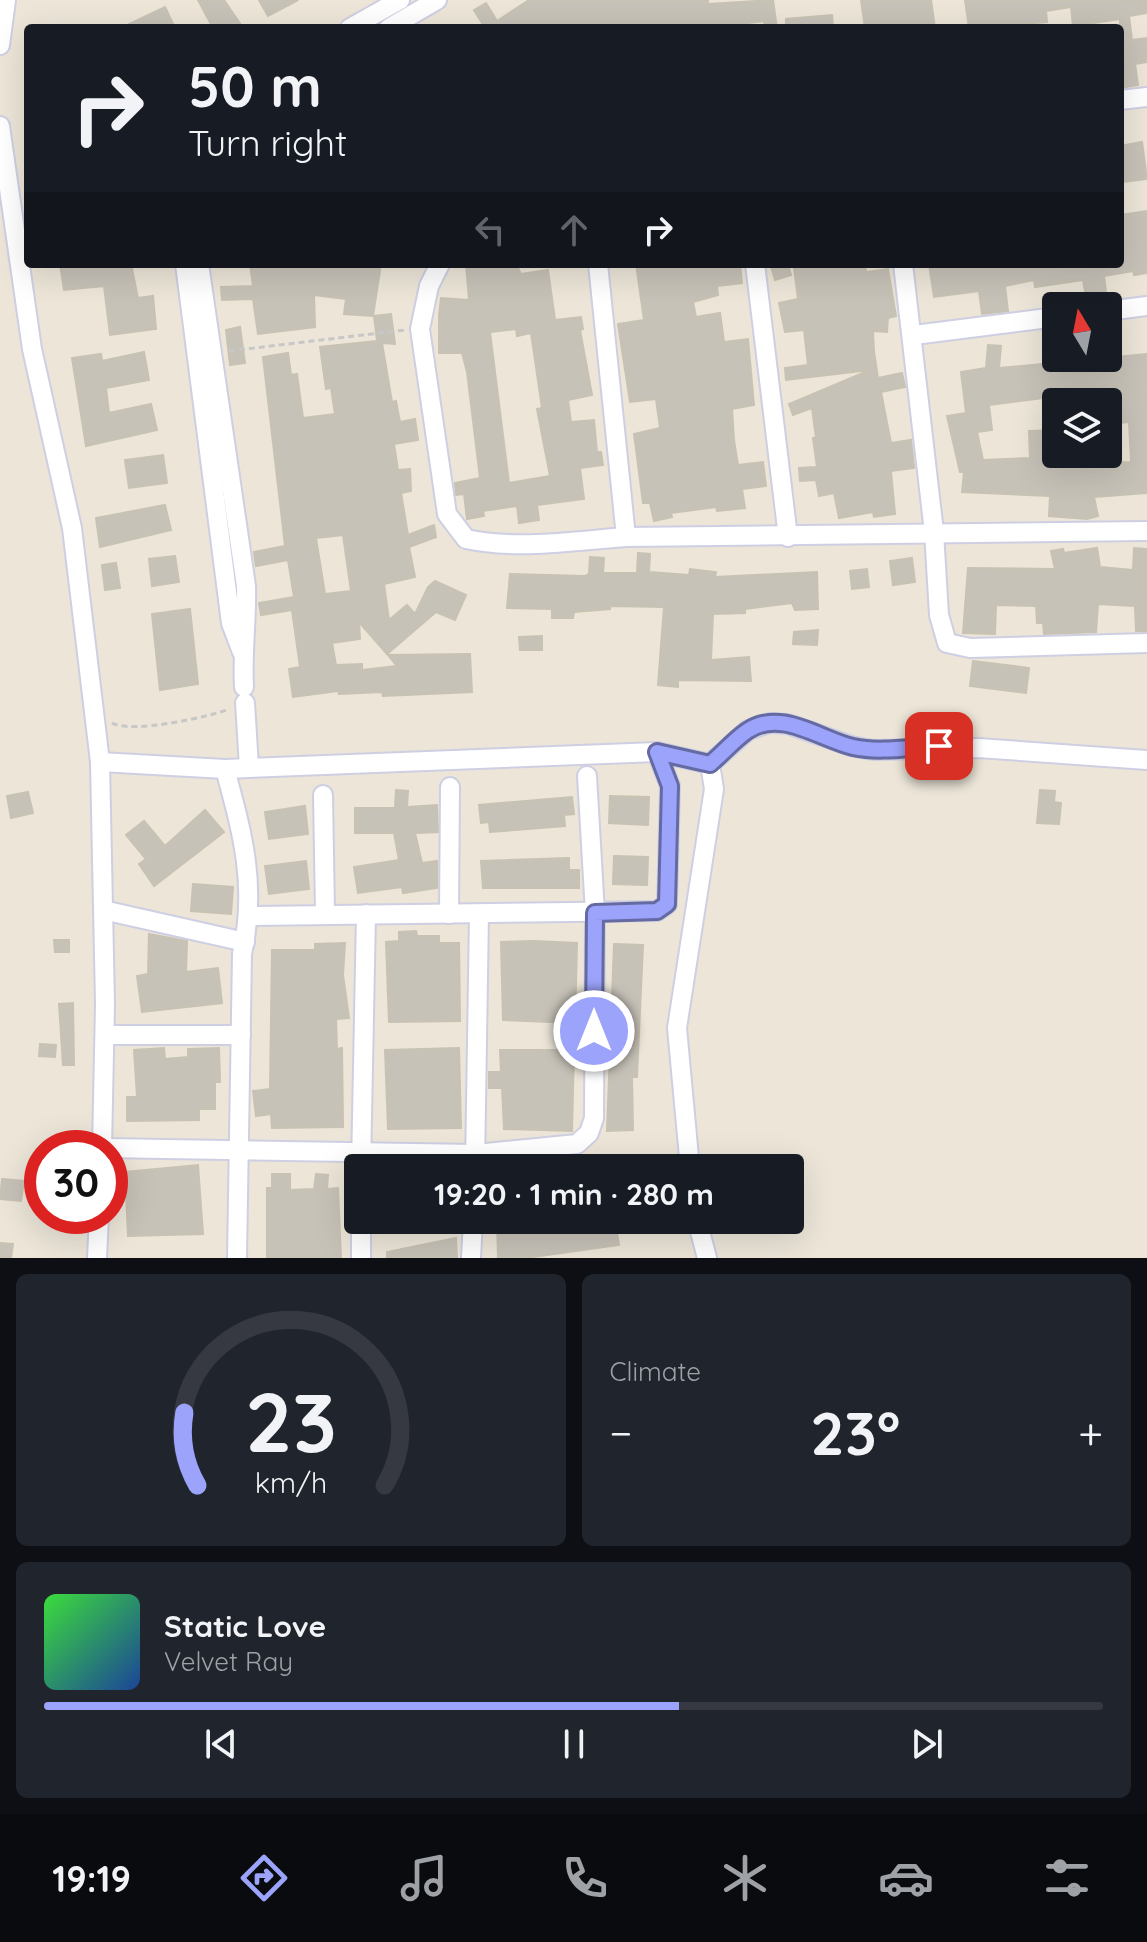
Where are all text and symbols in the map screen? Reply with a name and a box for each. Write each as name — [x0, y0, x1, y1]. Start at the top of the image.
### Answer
text: 50 m — [188, 51, 322, 121]
icon: right — [56, 56, 160, 160]
text: Turn right — [188, 120, 347, 165]
icon: left — [468, 208, 512, 252]
icon: ahead — [552, 208, 596, 252]
icon: right — [636, 208, 680, 252]
north arrow — [1042, 292, 1122, 372]
map controls — [1042, 292, 1122, 468]
button: layers — [1042, 388, 1122, 468]
pin — [905, 712, 973, 780]
icon: arrive — [917, 724, 961, 768]
position arrow — [552, 989, 636, 1073]
speed limit sign: 30 — [24, 1130, 128, 1234]
text: 19:20 · 1 min · 280 m — [434, 1175, 714, 1213]
text: Climate — [610, 1355, 701, 1388]
text: 23 — [245, 1369, 337, 1473]
text: 23° — [810, 1395, 900, 1470]
text: − — [610, 1405, 632, 1460]
text: + — [1078, 1405, 1103, 1460]
text: km/h — [254, 1464, 327, 1500]
text: Static Love — [164, 1607, 326, 1645]
text: Velvet Ray — [164, 1645, 293, 1678]
icon: previous — [199, 1722, 243, 1766]
icon: pause — [552, 1722, 596, 1766]
icon: next — [905, 1722, 949, 1766]
icon: directions — [236, 1850, 292, 1906]
icon: music — [396, 1850, 452, 1906]
icon: phone — [557, 1850, 613, 1906]
icon: climate — [717, 1850, 773, 1906]
icon: car — [878, 1850, 934, 1906]
icon: filters — [1039, 1850, 1095, 1906]
text: 19:19 — [52, 1856, 131, 1901]

